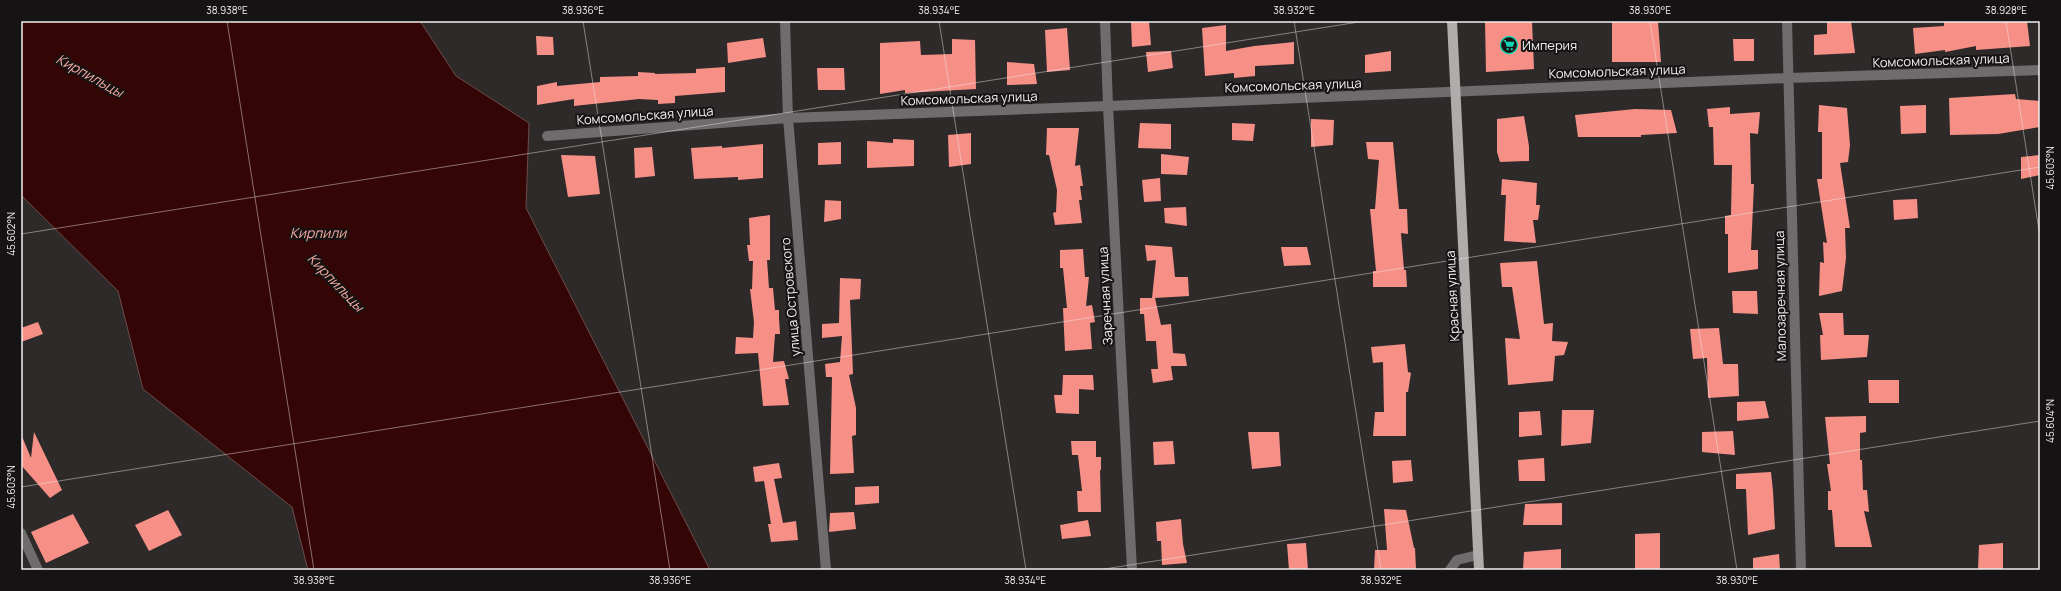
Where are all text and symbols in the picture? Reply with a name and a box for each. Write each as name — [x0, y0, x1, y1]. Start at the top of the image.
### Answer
text: 38.938°E — [206, 3, 248, 17]
text: 38.936°E — [562, 3, 604, 17]
text: 38.934°E — [918, 3, 960, 17]
text: 38.932°E — [1273, 3, 1315, 17]
text: 38.930°E — [1629, 3, 1671, 17]
text: 38.928°E — [1985, 3, 2027, 17]
supermarket icon: Империя — [1499, 35, 1519, 55]
place label: Империя — [1522, 36, 1577, 54]
water label: Кирпильцы — [53, 49, 128, 102]
street label: Комсомольская улица — [1872, 49, 2010, 71]
street label: Комсомольская улица — [1548, 60, 1686, 82]
street label: Комсомольская улица — [1224, 74, 1362, 96]
street label: Комсомольская улица — [900, 87, 1038, 109]
street label: Комсомольская улица — [576, 101, 714, 129]
text: 45.603°N — [2043, 146, 2057, 190]
text: 45.602°N — [4, 212, 18, 256]
water label: Кирпили — [290, 223, 347, 242]
street label: Малозаречная улица — [1770, 230, 1790, 362]
street label: улица Островского — [776, 236, 804, 357]
street label: Заречная улица — [1093, 246, 1117, 346]
water label: Кирпильцы — [304, 249, 370, 316]
street label: Красная улица — [1441, 250, 1463, 342]
text: 45.604°N — [2043, 399, 2057, 443]
text: 45.603°N — [4, 465, 18, 509]
text: 38.938°E — [293, 573, 335, 587]
text: 38.936°E — [649, 573, 691, 587]
text: 38.934°E — [1004, 573, 1046, 587]
text: 38.932°E — [1360, 573, 1402, 587]
text: 38.930°E — [1716, 573, 1758, 587]

